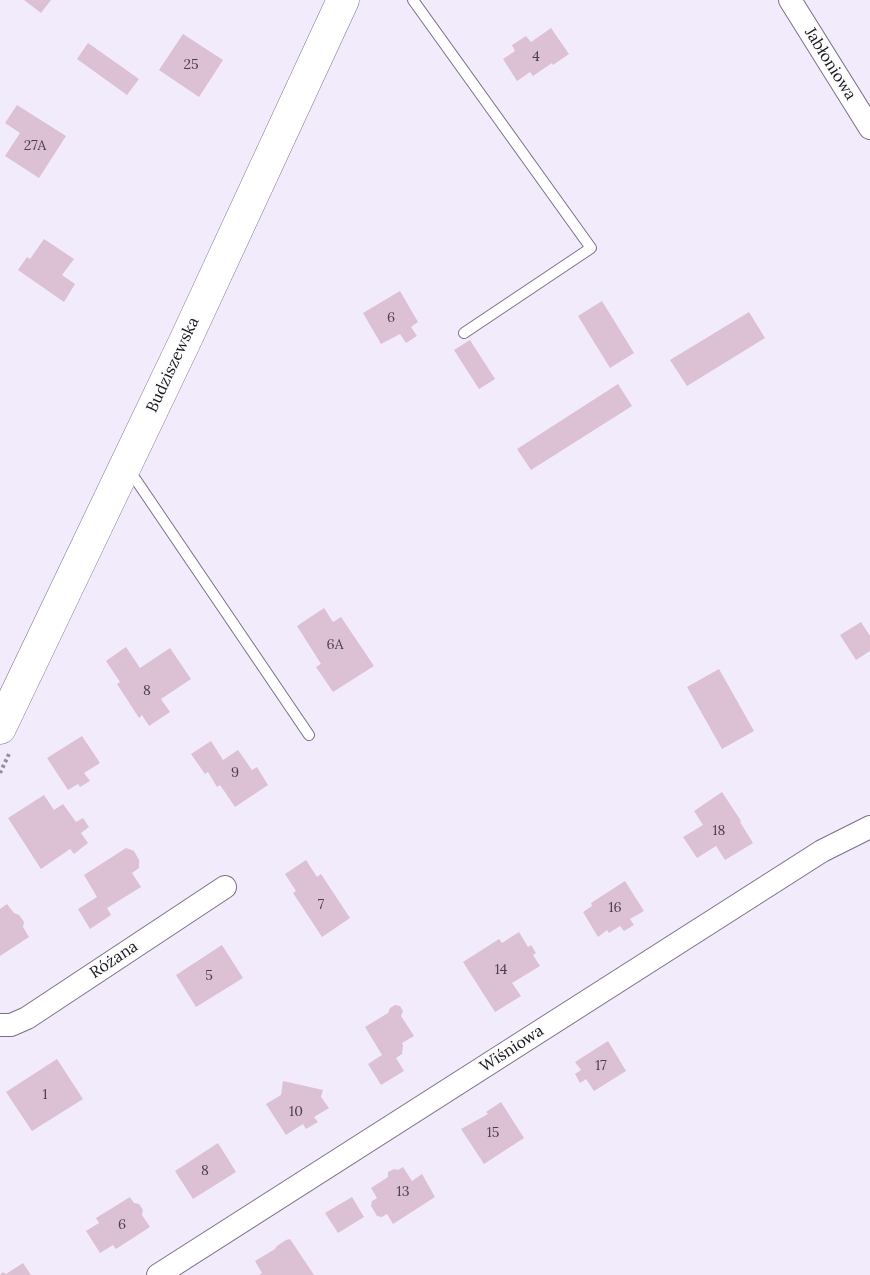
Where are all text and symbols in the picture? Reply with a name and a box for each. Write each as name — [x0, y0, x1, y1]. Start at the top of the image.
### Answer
street label: Jabłoniowa — [800, 24, 860, 104]
house number: 4 — [532, 49, 540, 65]
house number: 25 — [183, 57, 199, 73]
house number: 27A — [24, 138, 46, 154]
house number: 6 — [387, 310, 395, 326]
street label: Budziszewska — [143, 314, 203, 416]
house number: 6A — [327, 637, 343, 653]
house number: 8 — [143, 683, 151, 699]
house number: 9 — [231, 765, 239, 781]
house number: 18 — [713, 823, 725, 839]
house number: 7 — [318, 897, 324, 913]
house number: 16 — [608, 900, 622, 916]
street label: Różana — [86, 937, 142, 983]
house number: 14 — [495, 962, 507, 978]
house number: 5 — [205, 968, 213, 984]
street label: Wiśniowa — [477, 1021, 547, 1077]
house number: 17 — [595, 1058, 607, 1074]
house number: 1 — [42, 1087, 48, 1103]
house number: 10 — [289, 1104, 303, 1120]
house number: 15 — [487, 1125, 499, 1141]
house number: 8 — [201, 1163, 209, 1179]
house number: 13 — [397, 1184, 409, 1200]
house number: 6 — [118, 1217, 126, 1233]

